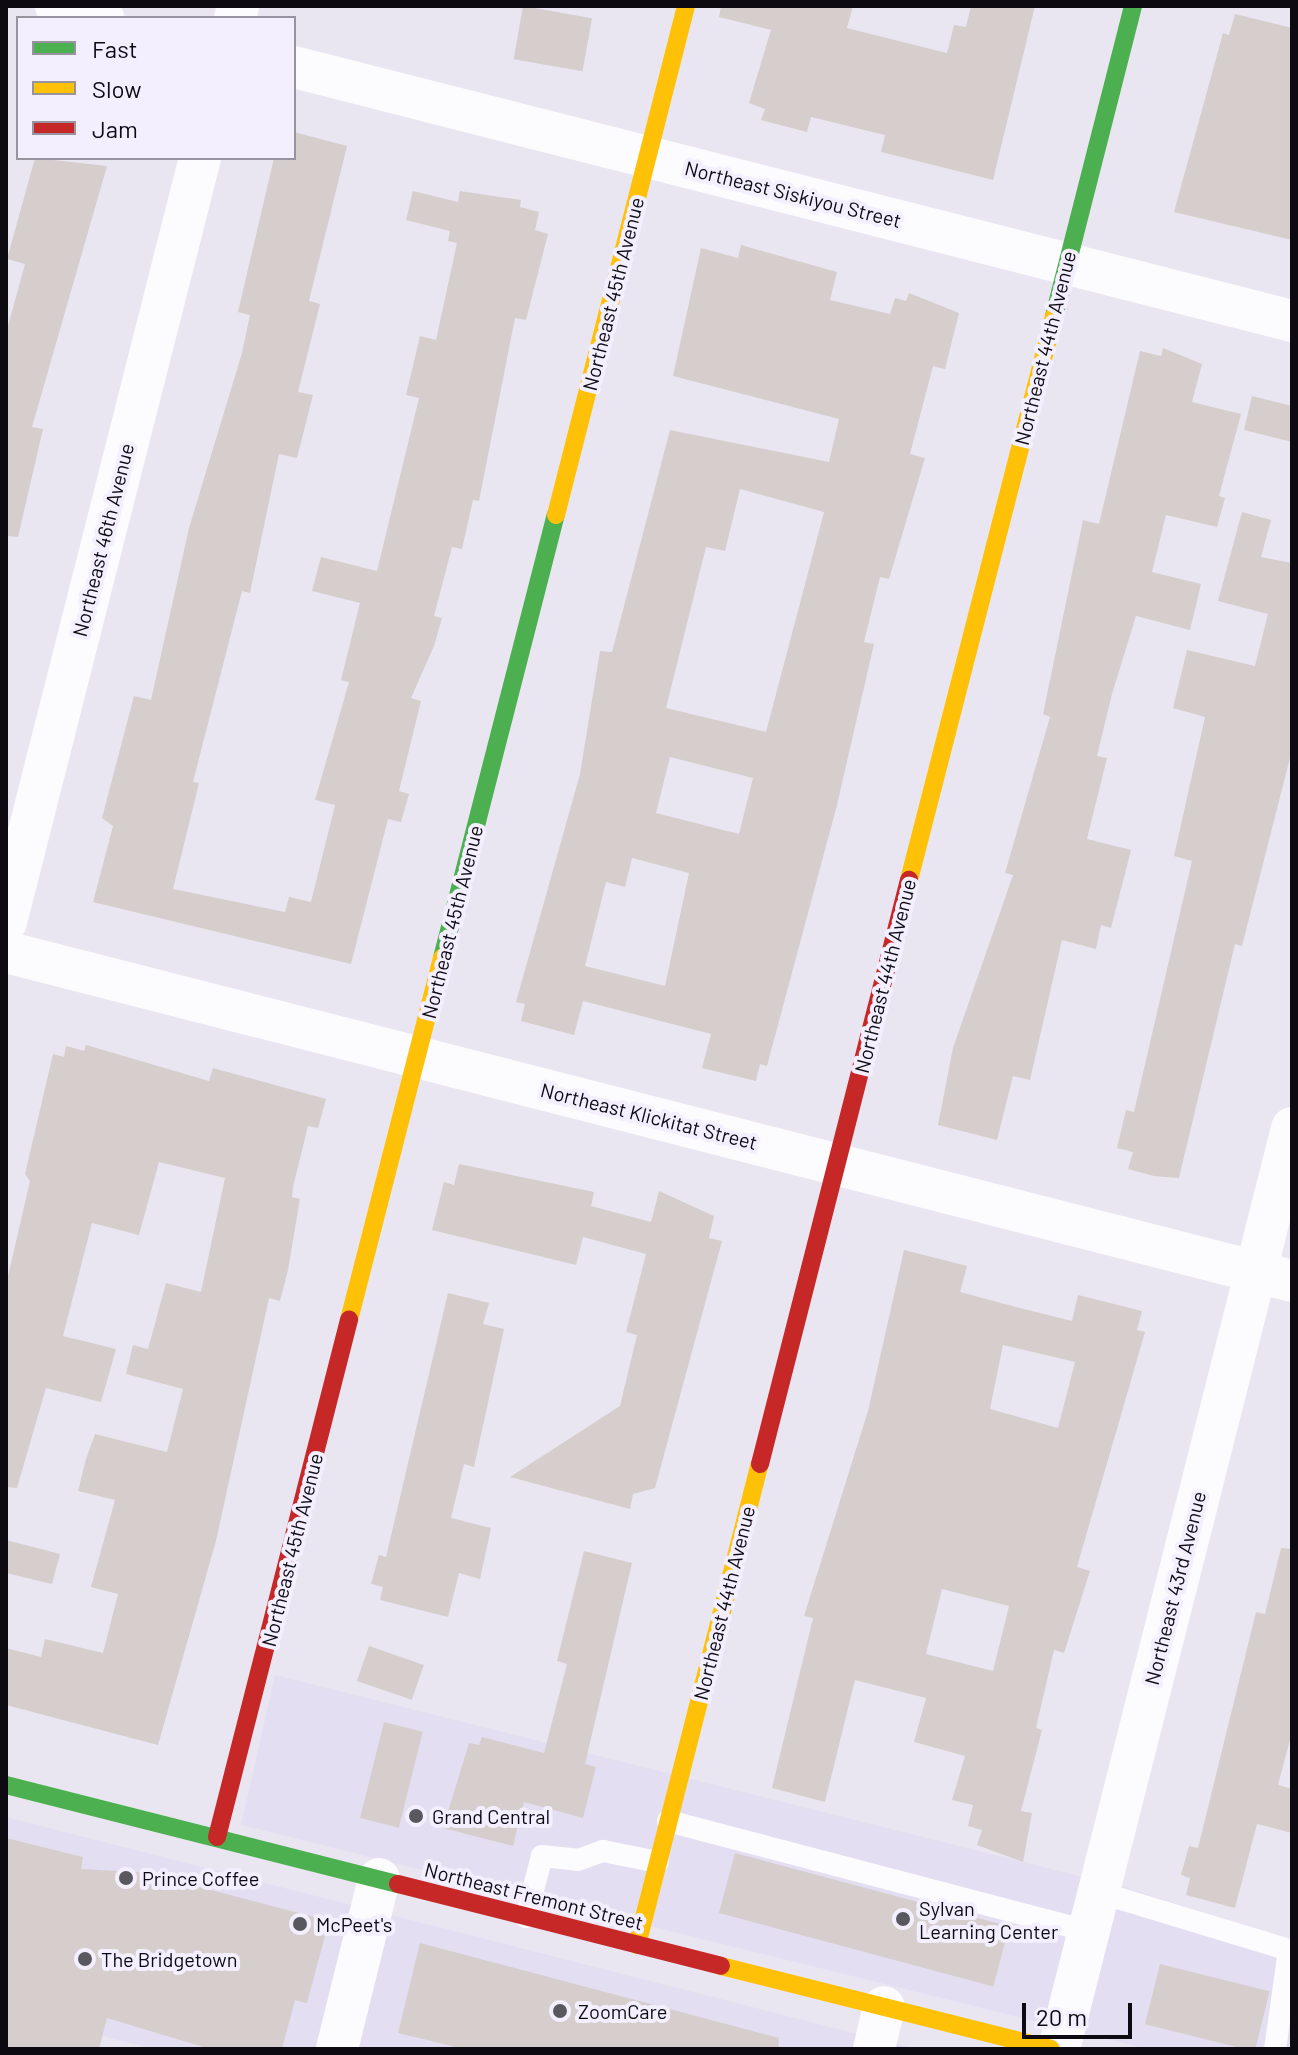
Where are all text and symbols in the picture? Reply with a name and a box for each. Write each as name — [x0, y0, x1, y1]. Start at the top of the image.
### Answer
legend — [16, 16, 296, 160]
text: Fast — [92, 34, 137, 63]
text: Slow — [92, 74, 141, 103]
text: Jam — [92, 114, 138, 143]
street label: Northeast Siskiyou Street — [682, 155, 904, 233]
street label: Northeast 45th Avenue — [577, 195, 649, 393]
street label: Northeast 44th Avenue — [1009, 248, 1081, 448]
street label: Northeast 46th Avenue — [67, 441, 139, 639]
street label: Northeast 45th Avenue — [416, 823, 488, 1021]
street label: Northeast 44th Avenue — [849, 876, 921, 1076]
street label: Northeast Klickitat Street — [538, 1077, 760, 1155]
street label: Northeast 45th Avenue — [256, 1451, 328, 1649]
street label: Northeast 43rd Avenue — [1139, 1489, 1211, 1687]
street label: Northeast 44th Avenue — [688, 1503, 760, 1703]
place label: Grand Central — [432, 1804, 550, 1828]
marker: Grand Central — [407, 1807, 425, 1825]
street label: Northeast Fremont Street — [422, 1857, 646, 1935]
place label: Prince Coffee — [142, 1866, 259, 1890]
marker: Prince Coffee — [117, 1869, 135, 1887]
place label: Sylvan Learning Center — [919, 1896, 1058, 1943]
marker: Sylvan Learning Center — [894, 1910, 912, 1928]
place label: McPeet's — [316, 1912, 392, 1936]
marker: McPeet's — [291, 1915, 309, 1933]
place label: The Bridgetown — [101, 1947, 237, 1971]
marker: The Bridgetown — [76, 1950, 94, 1968]
scale bar — [1026, 1987, 1136, 2037]
place label: ZoomCare — [578, 1999, 667, 2023]
marker: ZoomCare — [549, 2000, 571, 2022]
text: 20 m — [1036, 2002, 1087, 2031]

